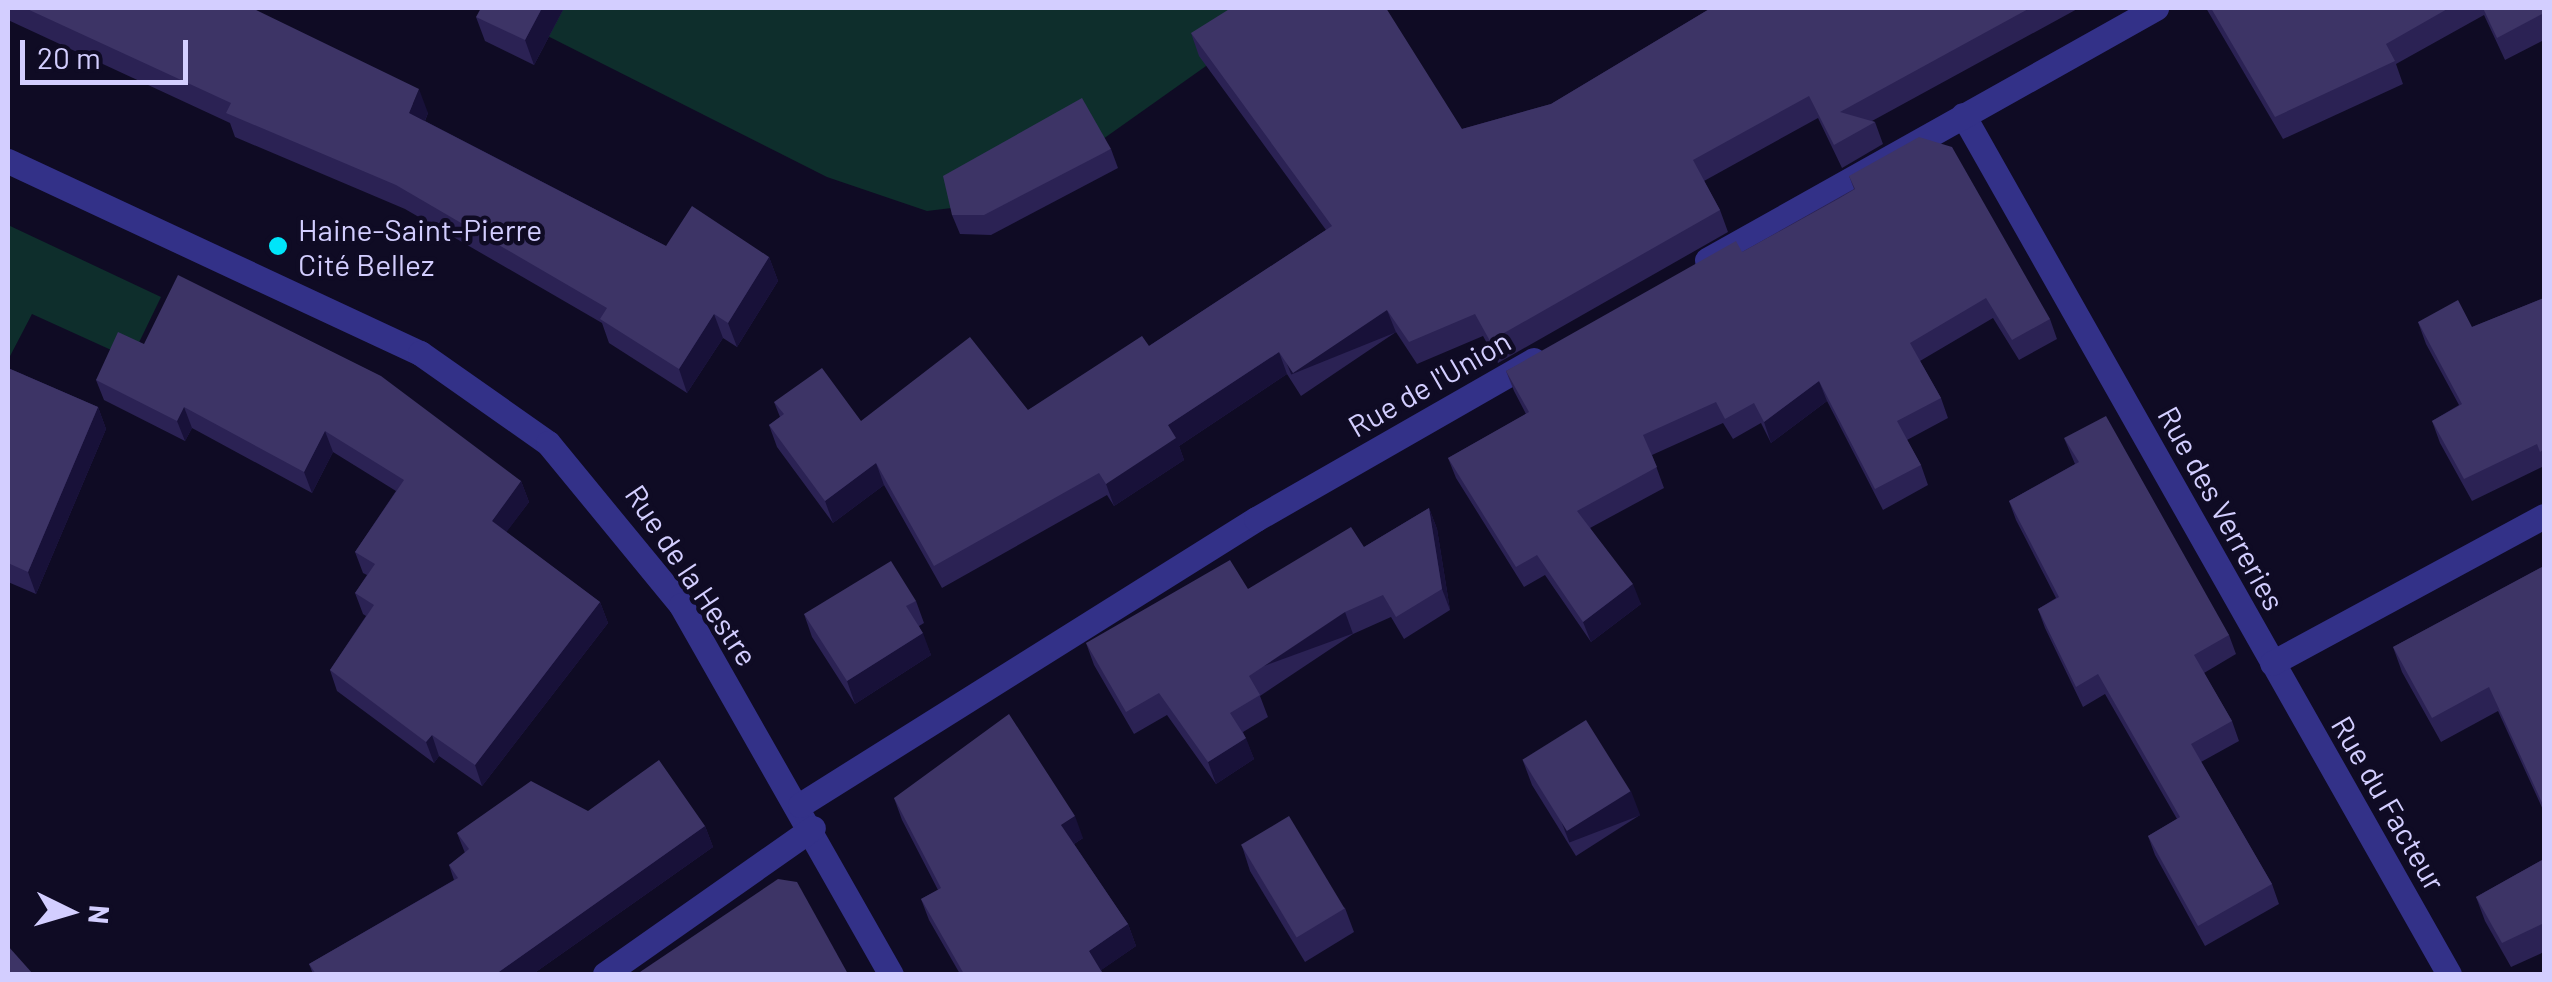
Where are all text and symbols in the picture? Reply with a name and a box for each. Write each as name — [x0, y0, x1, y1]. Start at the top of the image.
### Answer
scale bar — [25, 20, 192, 82]
text: 20 m — [37, 39, 101, 75]
place label: Haine-Saint-Pierre Cité Bellez — [298, 211, 542, 282]
marker: Haine-Saint-Pierre Cité Bellez — [267, 235, 289, 257]
street label: Rue de l'Union — [1341, 322, 1517, 444]
street label: Rue des Verreries — [2151, 400, 2293, 616]
street label: Rue de la Hestre — [618, 478, 766, 672]
street label: Rue du Facteur — [2325, 709, 2453, 897]
north arrow — [20, 862, 120, 962]
text: N — [82, 904, 118, 925]

